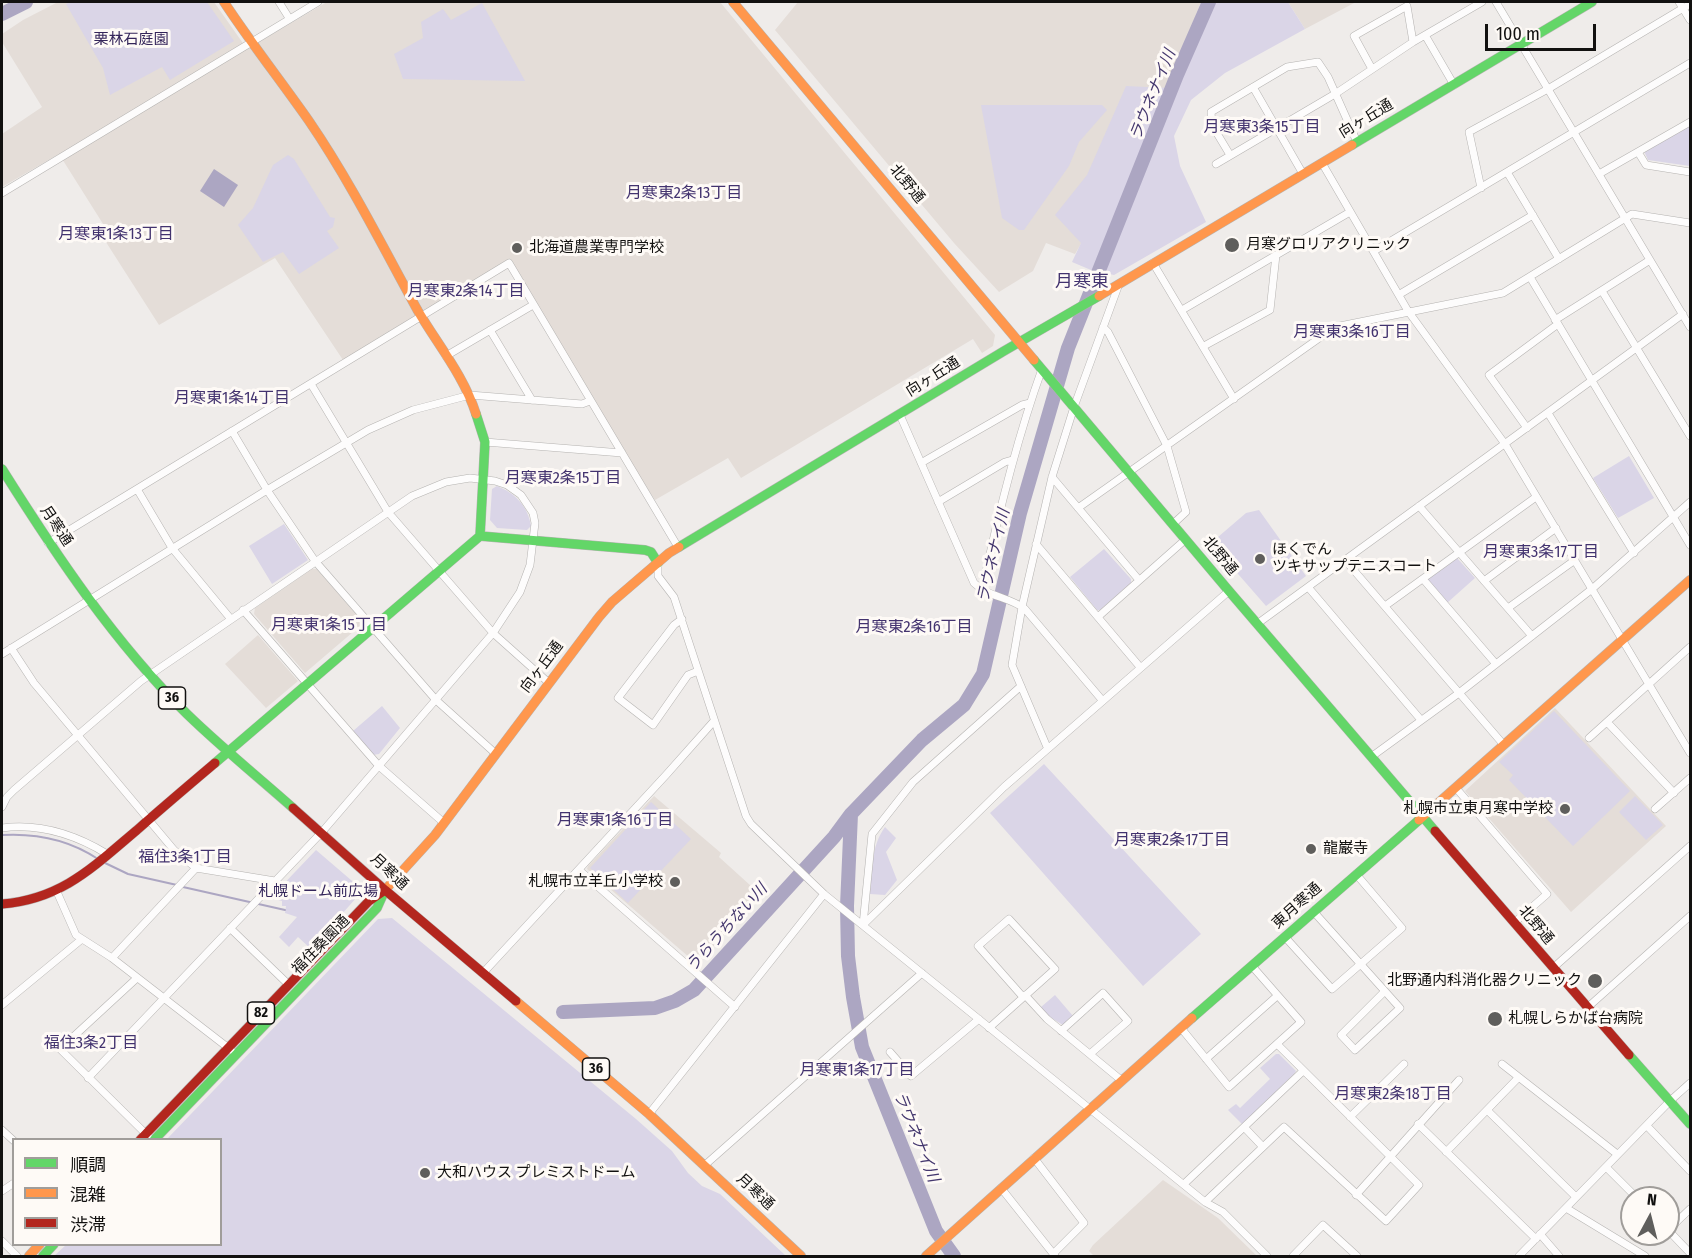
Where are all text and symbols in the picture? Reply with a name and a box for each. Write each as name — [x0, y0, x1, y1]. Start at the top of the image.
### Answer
scale bar — [1488, 12, 1599, 50]
text: 100 m — [1496, 23, 1540, 45]
park label: 栗林石庭園 — [94, 31, 168, 49]
water label: ラウネナイ川 — [1126, 47, 1180, 143]
street label: 向ヶ丘通 — [1336, 96, 1396, 142]
district label: 月寒東3条15丁目 — [1204, 118, 1320, 138]
street label: 北野通 — [886, 161, 928, 207]
district label: 月寒東2条13丁目 — [626, 184, 742, 204]
district label: 月寒東1条13丁目 — [58, 225, 174, 245]
marker: 月寒グロリアクリニック — [1223, 236, 1241, 254]
place label: 月寒グロリアクリニック — [1246, 236, 1411, 254]
place label: 北海道農業専門学校 — [529, 239, 664, 257]
marker: 北海道農業専門学校 — [510, 241, 524, 255]
district label: 月寒東 — [1055, 271, 1109, 293]
district label: 月寒東2条14丁目 — [407, 282, 525, 302]
district label: 月寒東3条16丁目 — [1293, 323, 1411, 343]
street label: 向ヶ丘通 — [903, 353, 963, 401]
district label: 月寒東1条14丁目 — [174, 389, 290, 409]
district label: 月寒東2条15丁目 — [505, 469, 621, 489]
street label: 月寒通 — [36, 502, 76, 550]
water label: ラウネナイ川 — [974, 507, 1014, 605]
street label: 北野通 — [1199, 533, 1241, 579]
place label: ほくでん ツキサップテニスコート — [1272, 541, 1437, 576]
district label: 月寒東3条17丁目 — [1483, 543, 1599, 563]
marker: ほくでん ツキサップテニスコート — [1253, 552, 1267, 566]
district label: 月寒東1条15丁目 — [271, 616, 387, 636]
district label: 月寒東2条16丁目 — [855, 618, 973, 638]
street label: 向ヶ丘通 — [517, 638, 567, 696]
road number: 36 — [158, 687, 186, 709]
place label: 札幌市立東月寒中学校 — [1403, 800, 1553, 818]
marker: 札幌市立東月寒中学校 — [1558, 802, 1572, 816]
district label: 月寒東1条16丁目 — [557, 811, 673, 831]
district label: 月寒東2条17丁目 — [1114, 831, 1230, 851]
place label: 龍巌寺 — [1323, 840, 1368, 858]
marker: 龍巌寺 — [1304, 842, 1318, 856]
district label: 福住3条1丁目 — [138, 848, 232, 868]
street label: 月寒通 — [366, 850, 412, 894]
place label: 札幌市立羊丘小学校 — [528, 873, 663, 891]
marker: 札幌市立羊丘小学校 — [668, 875, 682, 889]
street label: 東月寒通 — [1269, 879, 1325, 933]
water label: うらうちない川 — [682, 880, 772, 976]
park label: 札幌ドーム前広場 — [258, 883, 378, 901]
street label: 北野通 — [1515, 902, 1557, 948]
street label: 福住桑園通 — [288, 912, 354, 978]
place label: 北野通内科消化器クリニック — [1387, 972, 1582, 990]
marker: 北野通内科消化器クリニック — [1586, 972, 1604, 990]
road number: 82 — [248, 1002, 274, 1024]
marker: 札幌しらかば台病院 — [1486, 1010, 1504, 1028]
place label: 札幌しらかば台病院 — [1508, 1010, 1643, 1028]
district label: 福住3条2丁目 — [44, 1034, 138, 1054]
road number: 36 — [582, 1058, 610, 1080]
district label: 月寒東1条17丁目 — [800, 1061, 914, 1081]
district label: 月寒東2条18丁目 — [1334, 1085, 1452, 1105]
water label: ラウネナイ川 — [889, 1089, 943, 1185]
legend — [12, 1138, 222, 1246]
text: 順調 — [70, 1154, 106, 1176]
place label: 大和ハウス プレミストドーム — [437, 1164, 636, 1182]
marker: 大和ハウス プレミストドーム — [418, 1166, 432, 1180]
street label: 月寒通 — [732, 1170, 778, 1214]
text: 混雑 — [70, 1184, 106, 1206]
north arrow — [1620, 1186, 1680, 1246]
text: N — [1646, 1190, 1658, 1210]
text: 渋滞 — [70, 1214, 106, 1236]

